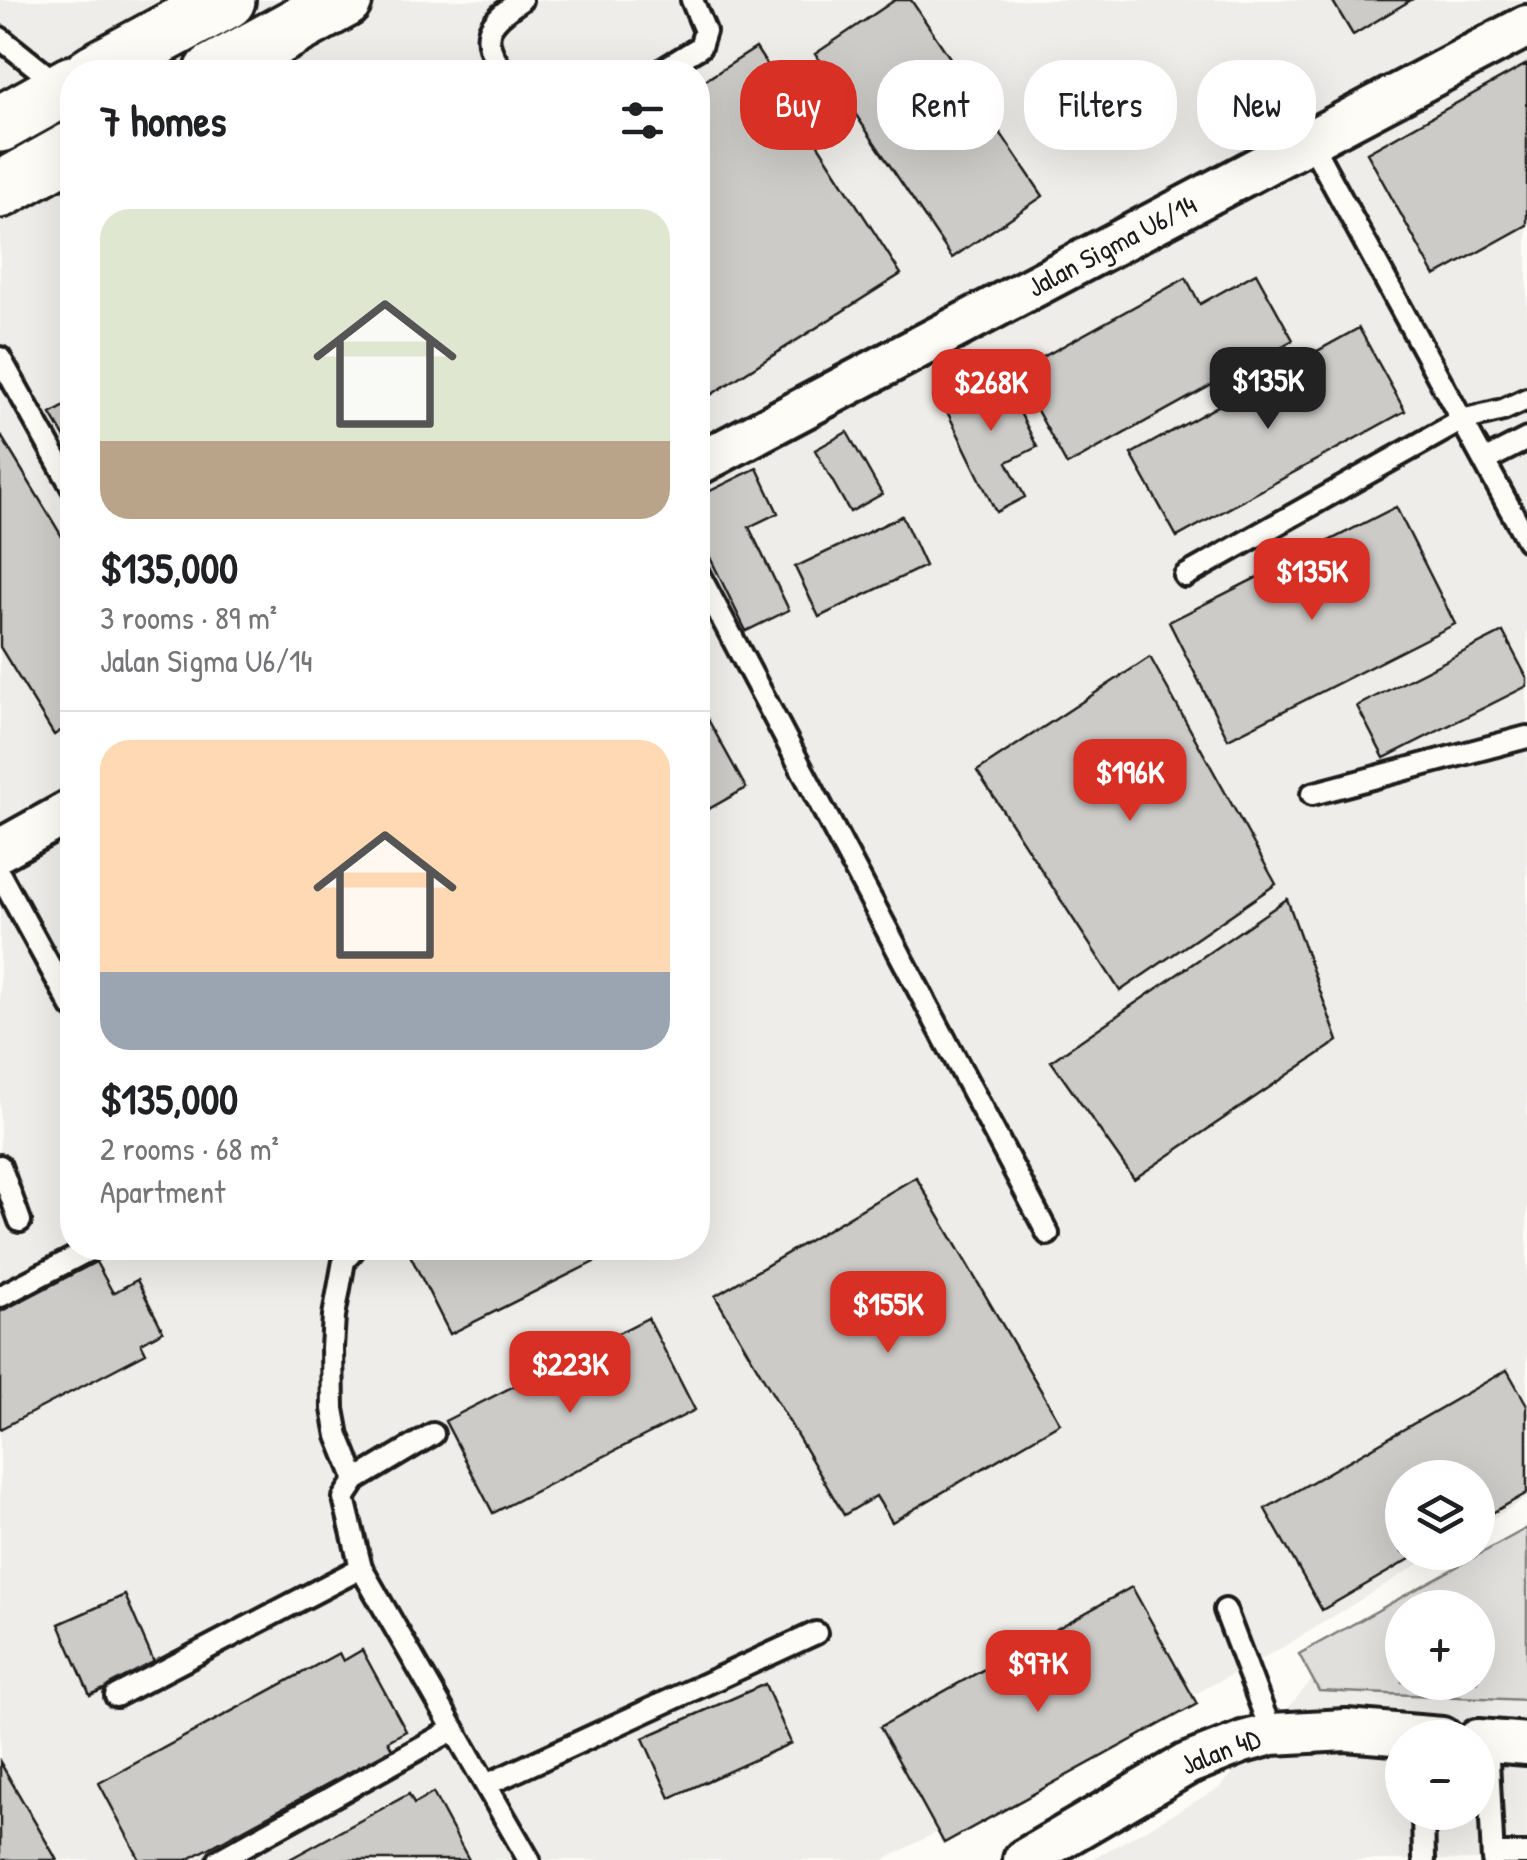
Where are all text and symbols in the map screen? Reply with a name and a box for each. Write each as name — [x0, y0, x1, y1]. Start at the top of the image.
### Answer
chip: Buy — [740, 60, 857, 150]
chip: Rent — [877, 60, 1004, 150]
chip: Filters — [1024, 60, 1177, 150]
chip: New — [1197, 60, 1316, 150]
text: 7 homes — [100, 92, 226, 149]
icon: filters — [615, 93, 670, 148]
street label: Jalan Sigma U6/14 — [1021, 185, 1203, 306]
icon: home — [295, 274, 475, 454]
pin: $135K — [1198, 347, 1338, 432]
pin: $268K — [921, 349, 1061, 434]
text: $135K — [1232, 358, 1304, 401]
text: $268K — [954, 360, 1028, 403]
pin: $135K — [1242, 538, 1382, 623]
text: $135,000 — [100, 539, 238, 596]
text: $135K — [1276, 549, 1348, 592]
text: 3 rooms · 89 m² — [100, 596, 277, 639]
text: Jalan Sigma U6/14 — [100, 639, 313, 682]
pin: $196K — [1060, 739, 1200, 824]
text: $196K — [1095, 750, 1165, 793]
icon: home — [295, 805, 475, 985]
text: $135,000 — [100, 1070, 238, 1127]
text: 2 rooms · 68 m² — [100, 1127, 279, 1170]
text: Apartment — [100, 1170, 225, 1213]
pin: $155K — [818, 1271, 958, 1356]
text: $155K — [852, 1282, 924, 1325]
pin: $223K — [500, 1331, 640, 1416]
text: $223K — [531, 1342, 609, 1385]
map controls — [1385, 1460, 1495, 1830]
button: layers — [1385, 1460, 1495, 1570]
button: + — [1385, 1590, 1495, 1700]
pin: $97K — [979, 1630, 1097, 1715]
text: $97K — [1008, 1641, 1068, 1684]
street label: Jalan 4D — [1173, 1719, 1265, 1783]
button: − — [1385, 1720, 1495, 1830]

